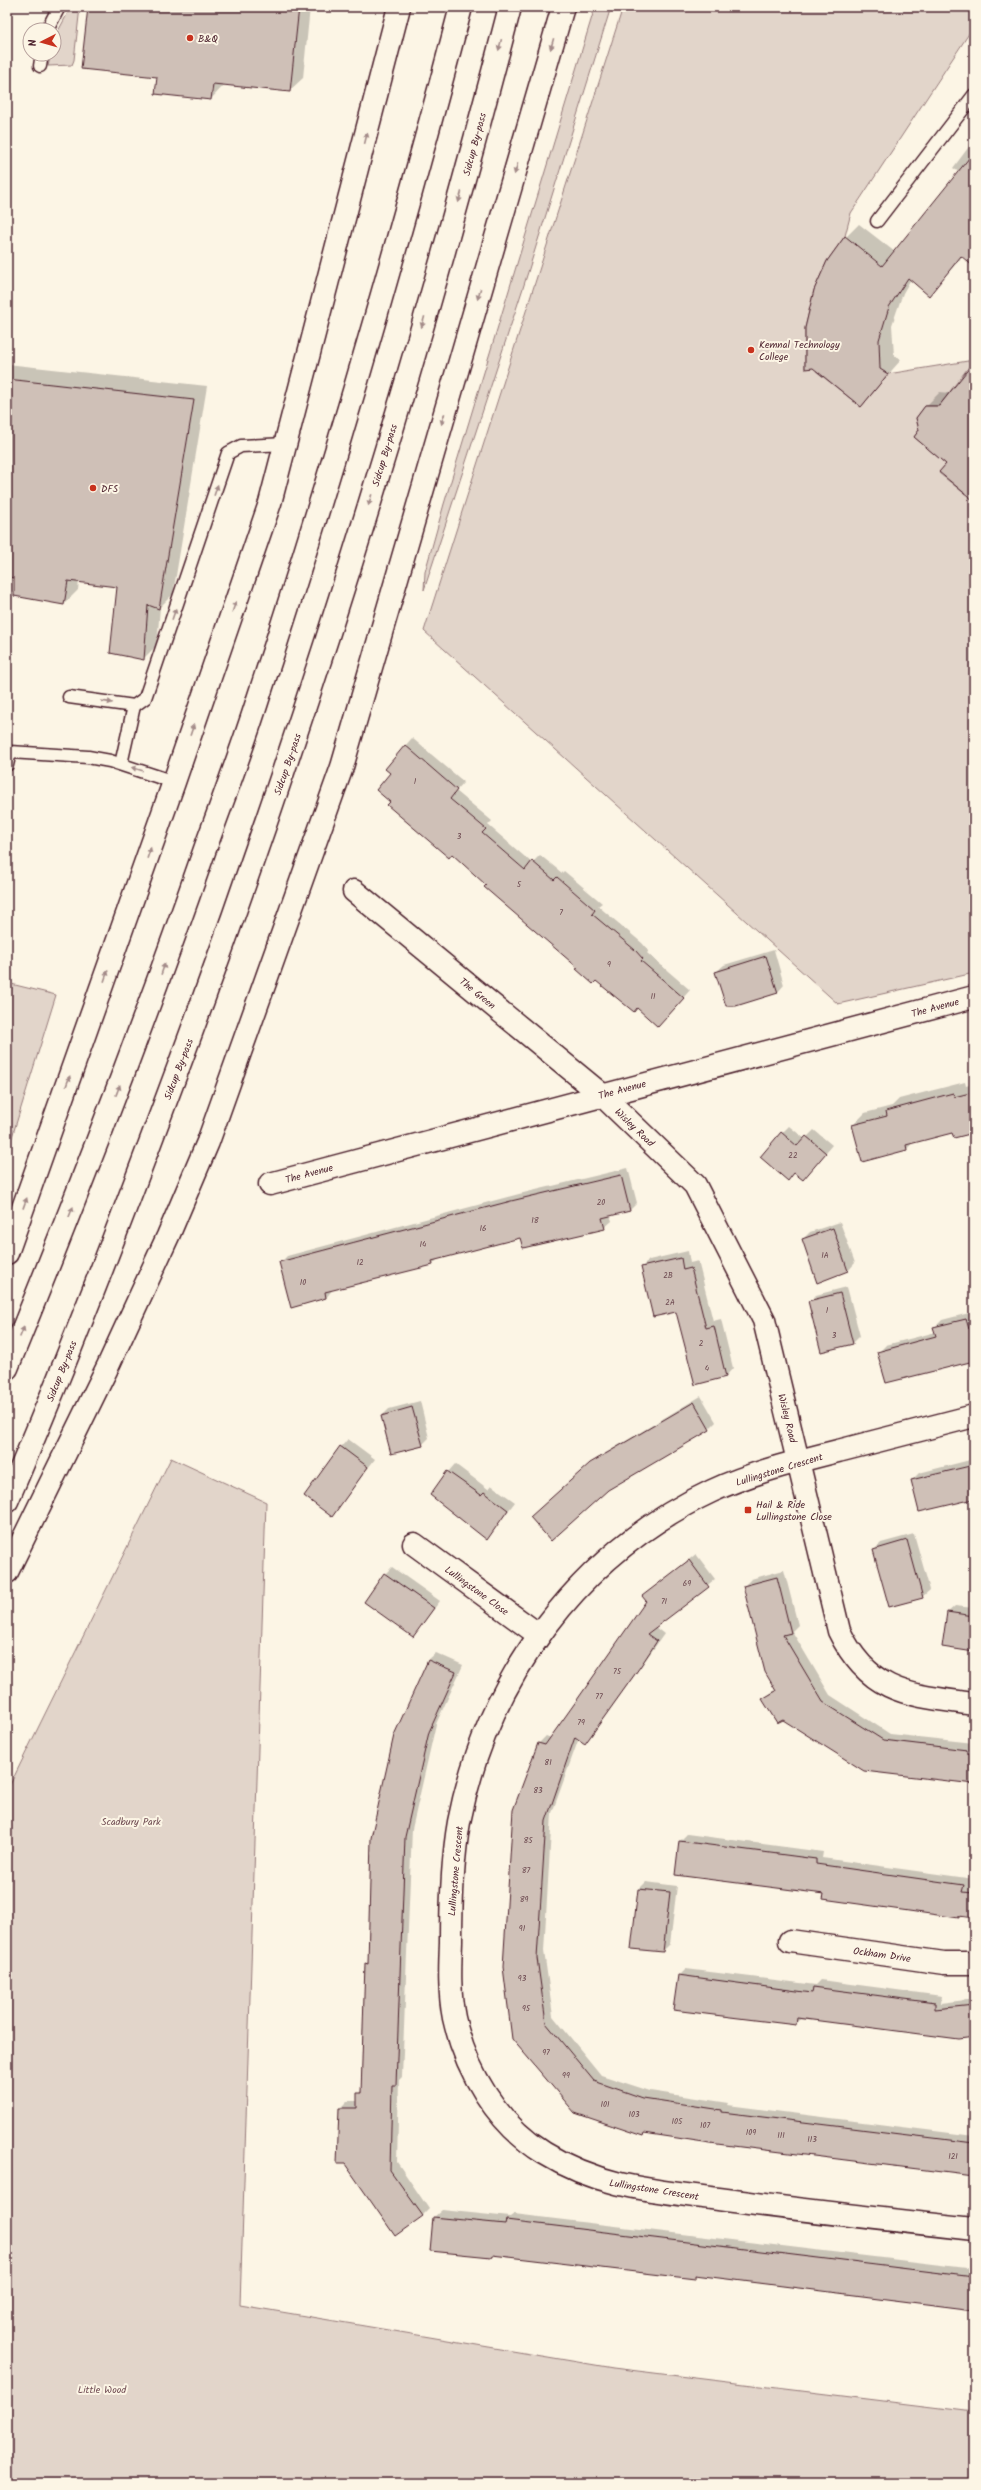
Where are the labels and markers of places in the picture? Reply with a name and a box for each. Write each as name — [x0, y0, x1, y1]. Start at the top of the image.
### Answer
place label: B&Q — [198, 31, 218, 47]
marker: B&Q — [185, 33, 195, 43]
place label: Kemnal Technology College — [759, 337, 840, 365]
marker: Kemnal Technology College — [746, 345, 756, 355]
place label: DFS — [101, 481, 119, 497]
marker: DFS — [88, 483, 98, 493]
place label: Hail & Ride Lullingstone Close — [756, 1497, 832, 1525]
marker: Hail & Ride Lullingstone Close — [743, 1505, 753, 1515]

